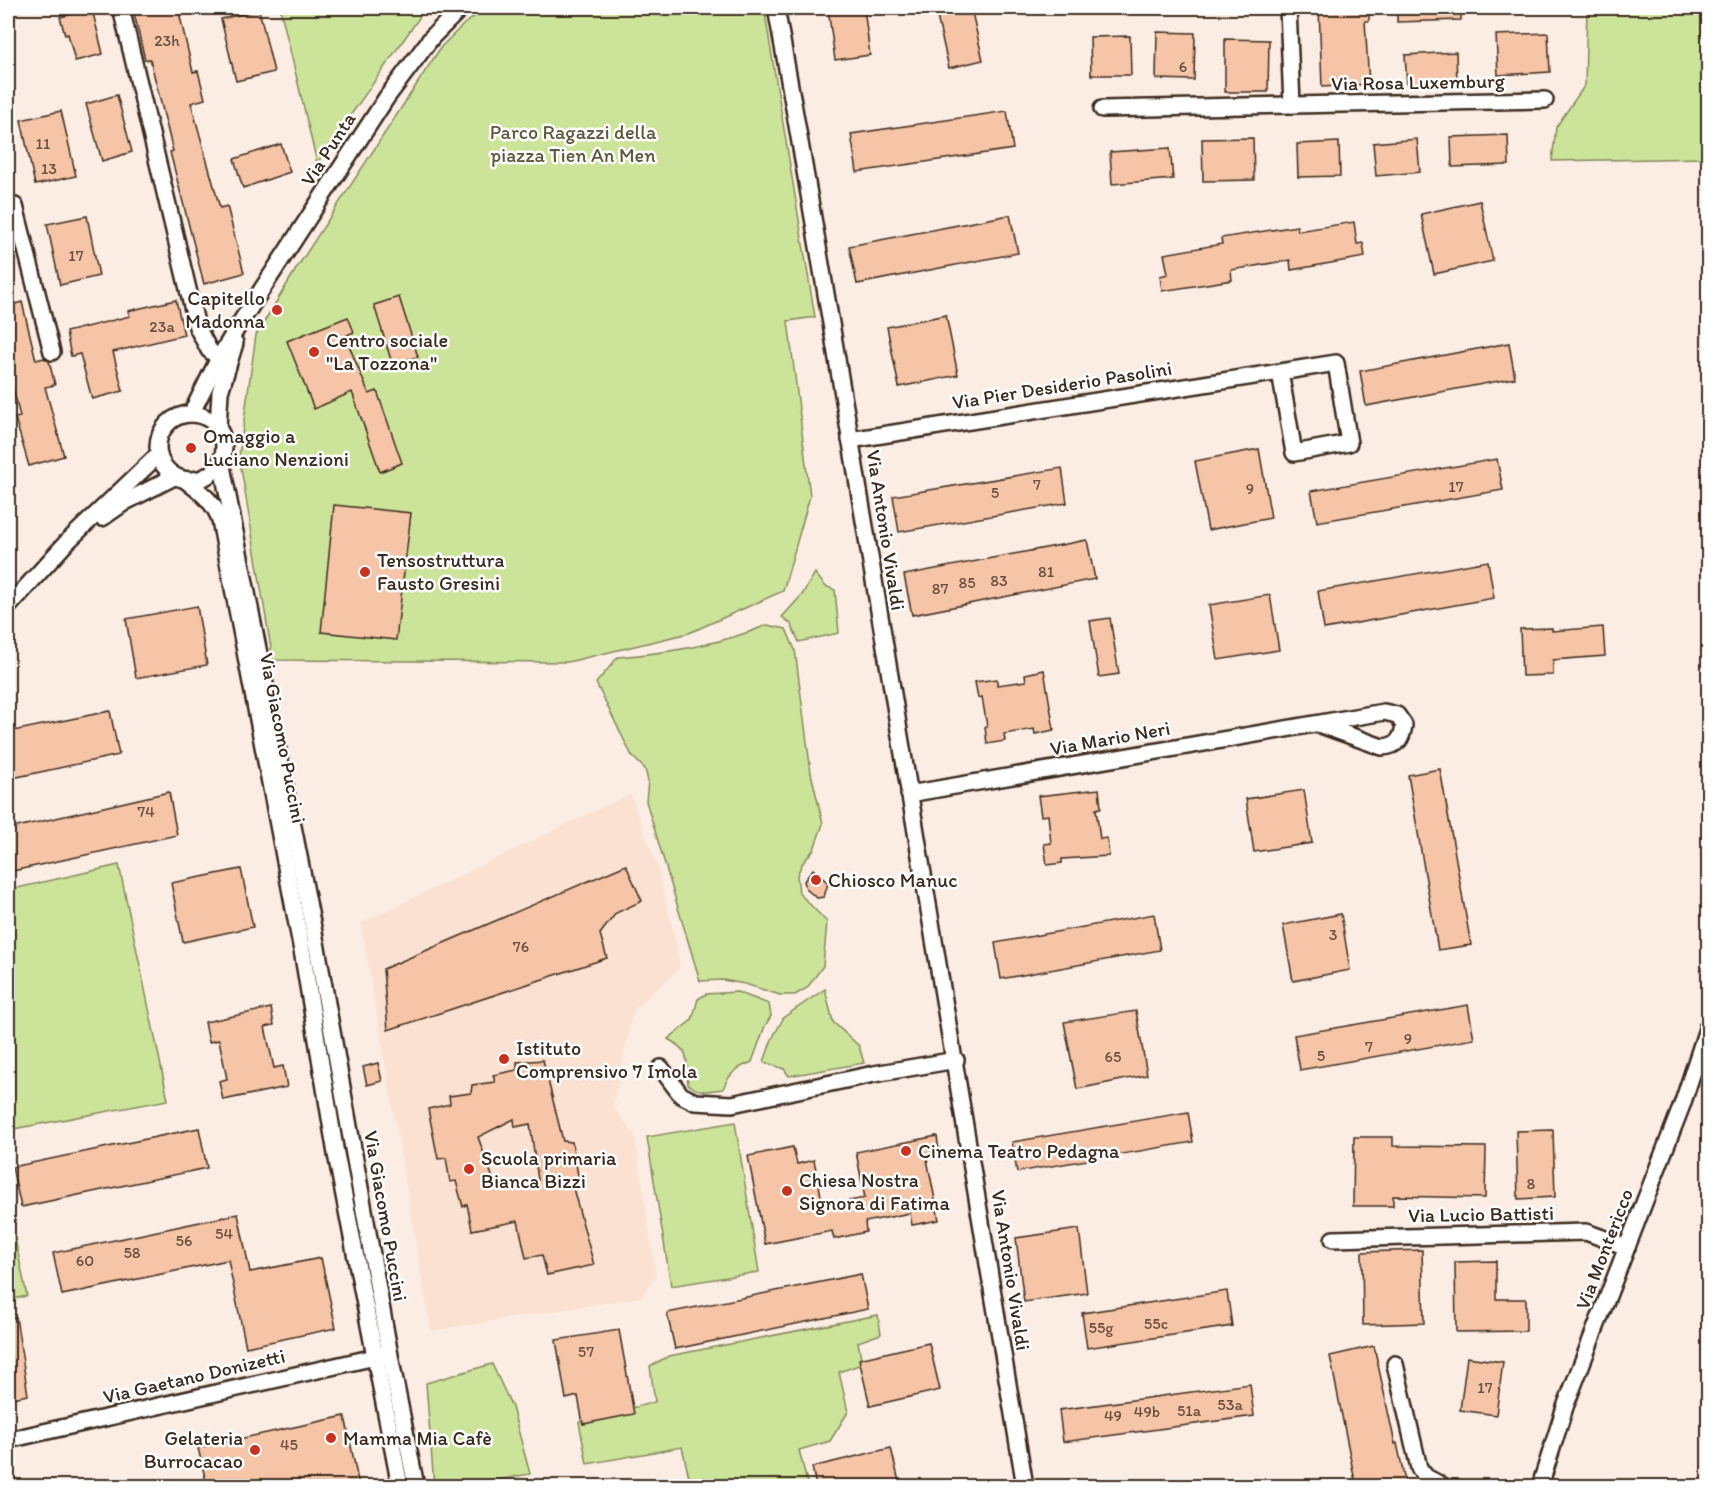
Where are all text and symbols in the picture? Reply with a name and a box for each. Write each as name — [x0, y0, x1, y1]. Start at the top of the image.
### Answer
house number: 23h — [154, 31, 180, 50]
house number: 6 — [1179, 57, 1187, 76]
street label: Via Rosa Luxemburg — [1331, 68, 1506, 96]
street label: Via Punta — [295, 107, 361, 190]
park label: Parco Ragazzi della piazza Tien An Men — [490, 120, 657, 167]
house number: 11 — [36, 134, 51, 153]
house number: 13 — [41, 159, 57, 178]
house number: 17 — [68, 246, 84, 265]
place label: Capitello Madonna — [185, 286, 266, 333]
marker: Capitello Madonna — [270, 303, 284, 317]
house number: 23a — [149, 317, 175, 336]
place label: Centro sociale "La Tozzona" — [326, 328, 448, 375]
marker: Centro sociale "La Tozzona" — [307, 345, 321, 359]
street label: Via Pier Desiderio Pasolini — [950, 356, 1174, 414]
place label: Omaggio a Luciano Nenzioni — [203, 424, 349, 471]
marker: Omaggio a Luciano Nenzioni — [184, 441, 198, 455]
street label: Via Antonio Vivaldi — [861, 448, 911, 612]
house number: 7 — [1033, 475, 1041, 494]
house number: 17 — [1448, 477, 1464, 496]
house number: 9 — [1246, 479, 1254, 498]
house number: 5 — [991, 483, 999, 502]
place label: Tensostruttura Fausto Gresini — [377, 548, 505, 595]
house number: 81 — [1038, 562, 1055, 581]
marker: Tensostruttura Fausto Gresini — [358, 565, 372, 579]
house number: 83 — [990, 571, 1008, 590]
house number: 85 — [958, 573, 976, 592]
house number: 87 — [932, 579, 948, 598]
street label: Via Giacomo Puccini — [255, 651, 311, 825]
street label: Via Mario Neri — [1048, 716, 1172, 760]
house number: 74 — [137, 802, 155, 821]
place label: Chiosco Manuc — [828, 868, 957, 892]
marker: Chiosco Manuc — [809, 873, 823, 887]
house number: 3 — [1329, 925, 1338, 944]
house number: 76 — [513, 937, 529, 956]
house number: 9 — [1404, 1029, 1412, 1048]
place label: Istituto Comprensivo 7 Imola — [516, 1036, 698, 1083]
house number: 7 — [1365, 1037, 1373, 1056]
house number: 5 — [1317, 1046, 1325, 1065]
house number: 65 — [1105, 1047, 1121, 1066]
marker: Istituto Comprensivo 7 Imola — [497, 1052, 511, 1066]
street label: Via Giacomo Puccini — [359, 1129, 413, 1303]
place label: Cinema Teatro Pedagna — [918, 1139, 1120, 1163]
marker: Cinema Teatro Pedagna — [899, 1144, 913, 1158]
place label: Scuola primaria Bianca Bizzi — [481, 1146, 617, 1193]
marker: Scuola primaria Bianca Bizzi — [462, 1162, 476, 1176]
place label: Chiesa Nostra Signora di Fatima — [799, 1168, 950, 1215]
house number: 8 — [1527, 1174, 1536, 1193]
marker: Chiesa Nostra Signora di Fatima — [780, 1184, 794, 1198]
street label: Via Montericco — [1570, 1185, 1638, 1313]
street label: Via Antonio Vivaldi — [986, 1188, 1036, 1352]
street label: Via Lucio Battisti — [1408, 1201, 1554, 1227]
house number: 54 — [215, 1224, 233, 1243]
house number: 56 — [176, 1231, 192, 1250]
house number: 58 — [123, 1243, 141, 1262]
house number: 60 — [76, 1251, 94, 1270]
house number: 55c — [1144, 1314, 1168, 1333]
house number: 55g — [1088, 1318, 1114, 1337]
house number: 57 — [578, 1342, 594, 1361]
street label: Via Gaetano Donizetti — [101, 1343, 287, 1409]
house number: 17 — [1477, 1378, 1493, 1397]
house number: 53a — [1217, 1395, 1243, 1414]
house number: 51a — [1177, 1401, 1202, 1420]
house number: 49b — [1134, 1402, 1160, 1421]
house number: 49 — [1104, 1406, 1122, 1425]
place label: Gelateria Burrocacao — [144, 1426, 243, 1473]
place label: Mamma Mia Cafè — [343, 1426, 492, 1450]
marker: Mamma Mia Cafè — [324, 1431, 338, 1445]
house number: 45 — [280, 1435, 298, 1454]
marker: Gelateria Burrocacao — [248, 1443, 262, 1457]

